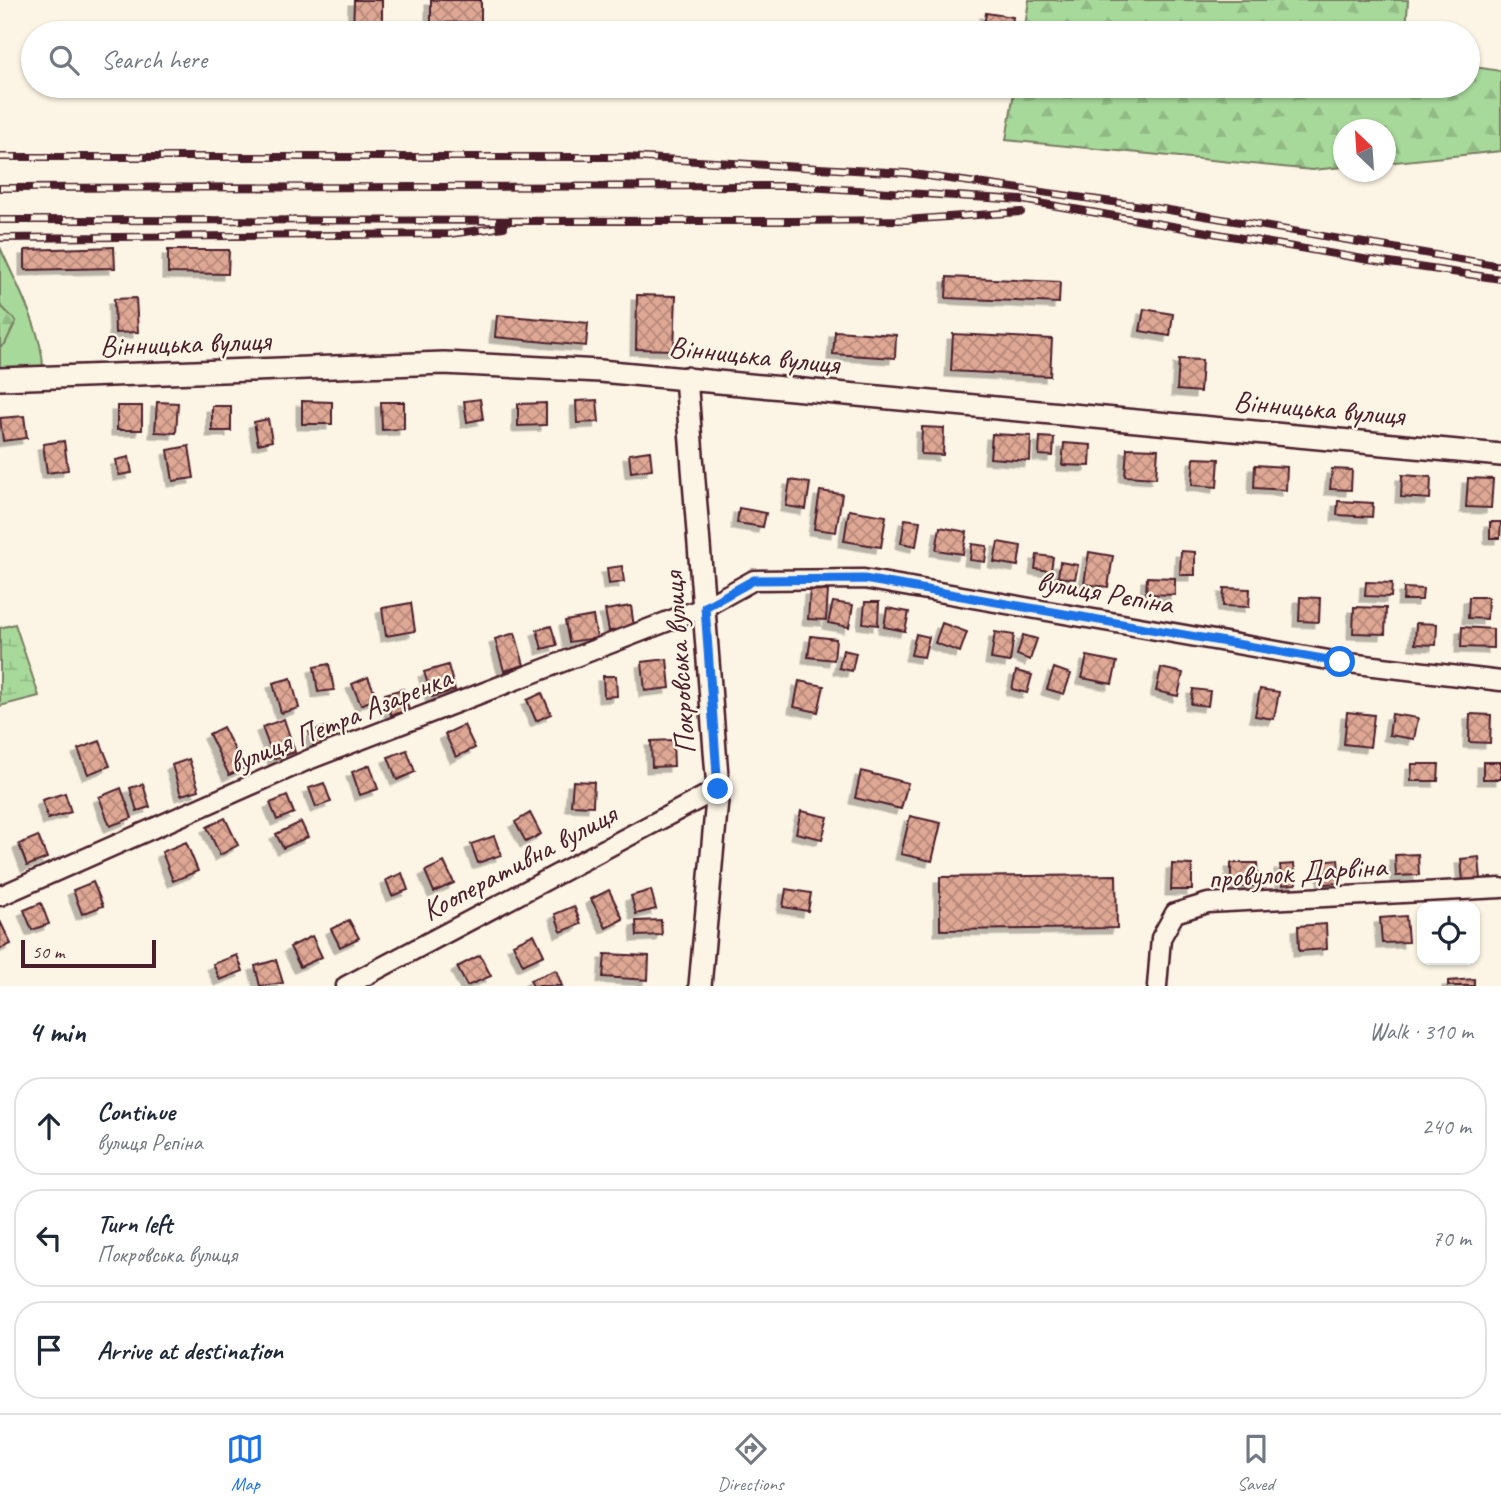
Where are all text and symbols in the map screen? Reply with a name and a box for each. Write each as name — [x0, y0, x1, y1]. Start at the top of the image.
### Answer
search box — [21, 21, 1480, 98]
icon: search — [45, 41, 83, 79]
text: Search here — [101, 43, 207, 76]
north arrow — [1333, 119, 1396, 182]
street label: Вінницька вулиця — [99, 321, 274, 365]
street label: Вінницька вулиця — [667, 327, 844, 383]
street label: Вінницька вулиця — [1232, 382, 1408, 435]
street label: вулиця Рєпіна — [1034, 561, 1178, 623]
street label: Покровська вулиця — [653, 568, 704, 755]
route start — [1324, 646, 1355, 677]
street label: вулиця Петра Азаренка — [223, 657, 459, 782]
route end — [702, 773, 733, 804]
street label: Кооперативна вулиця — [415, 793, 625, 929]
street label: провулок Дарвіна — [1206, 847, 1389, 897]
map controls — [1417, 902, 1480, 965]
button: locate — [1417, 902, 1480, 965]
scale bar — [21, 937, 156, 969]
text: 50 m — [32, 940, 64, 964]
text: 4 min — [28, 1013, 85, 1051]
text: Walk · 310 m — [1369, 1017, 1473, 1046]
text: Continue — [97, 1095, 175, 1128]
icon: ahead — [30, 1107, 68, 1145]
text: 240 m — [1422, 1112, 1471, 1141]
text: вулиця Рєпіна — [97, 1128, 203, 1157]
text: Turn left — [97, 1207, 172, 1240]
icon: left — [30, 1219, 68, 1257]
text: 70 m — [1432, 1224, 1471, 1253]
text: Покровська вулиця — [97, 1240, 237, 1269]
icon: arrive — [30, 1331, 68, 1369]
text: Arrive at destination — [97, 1334, 283, 1367]
tab: Map — [226, 1430, 264, 1496]
tab: Directions — [717, 1430, 784, 1496]
tab: Saved — [1237, 1430, 1275, 1496]

